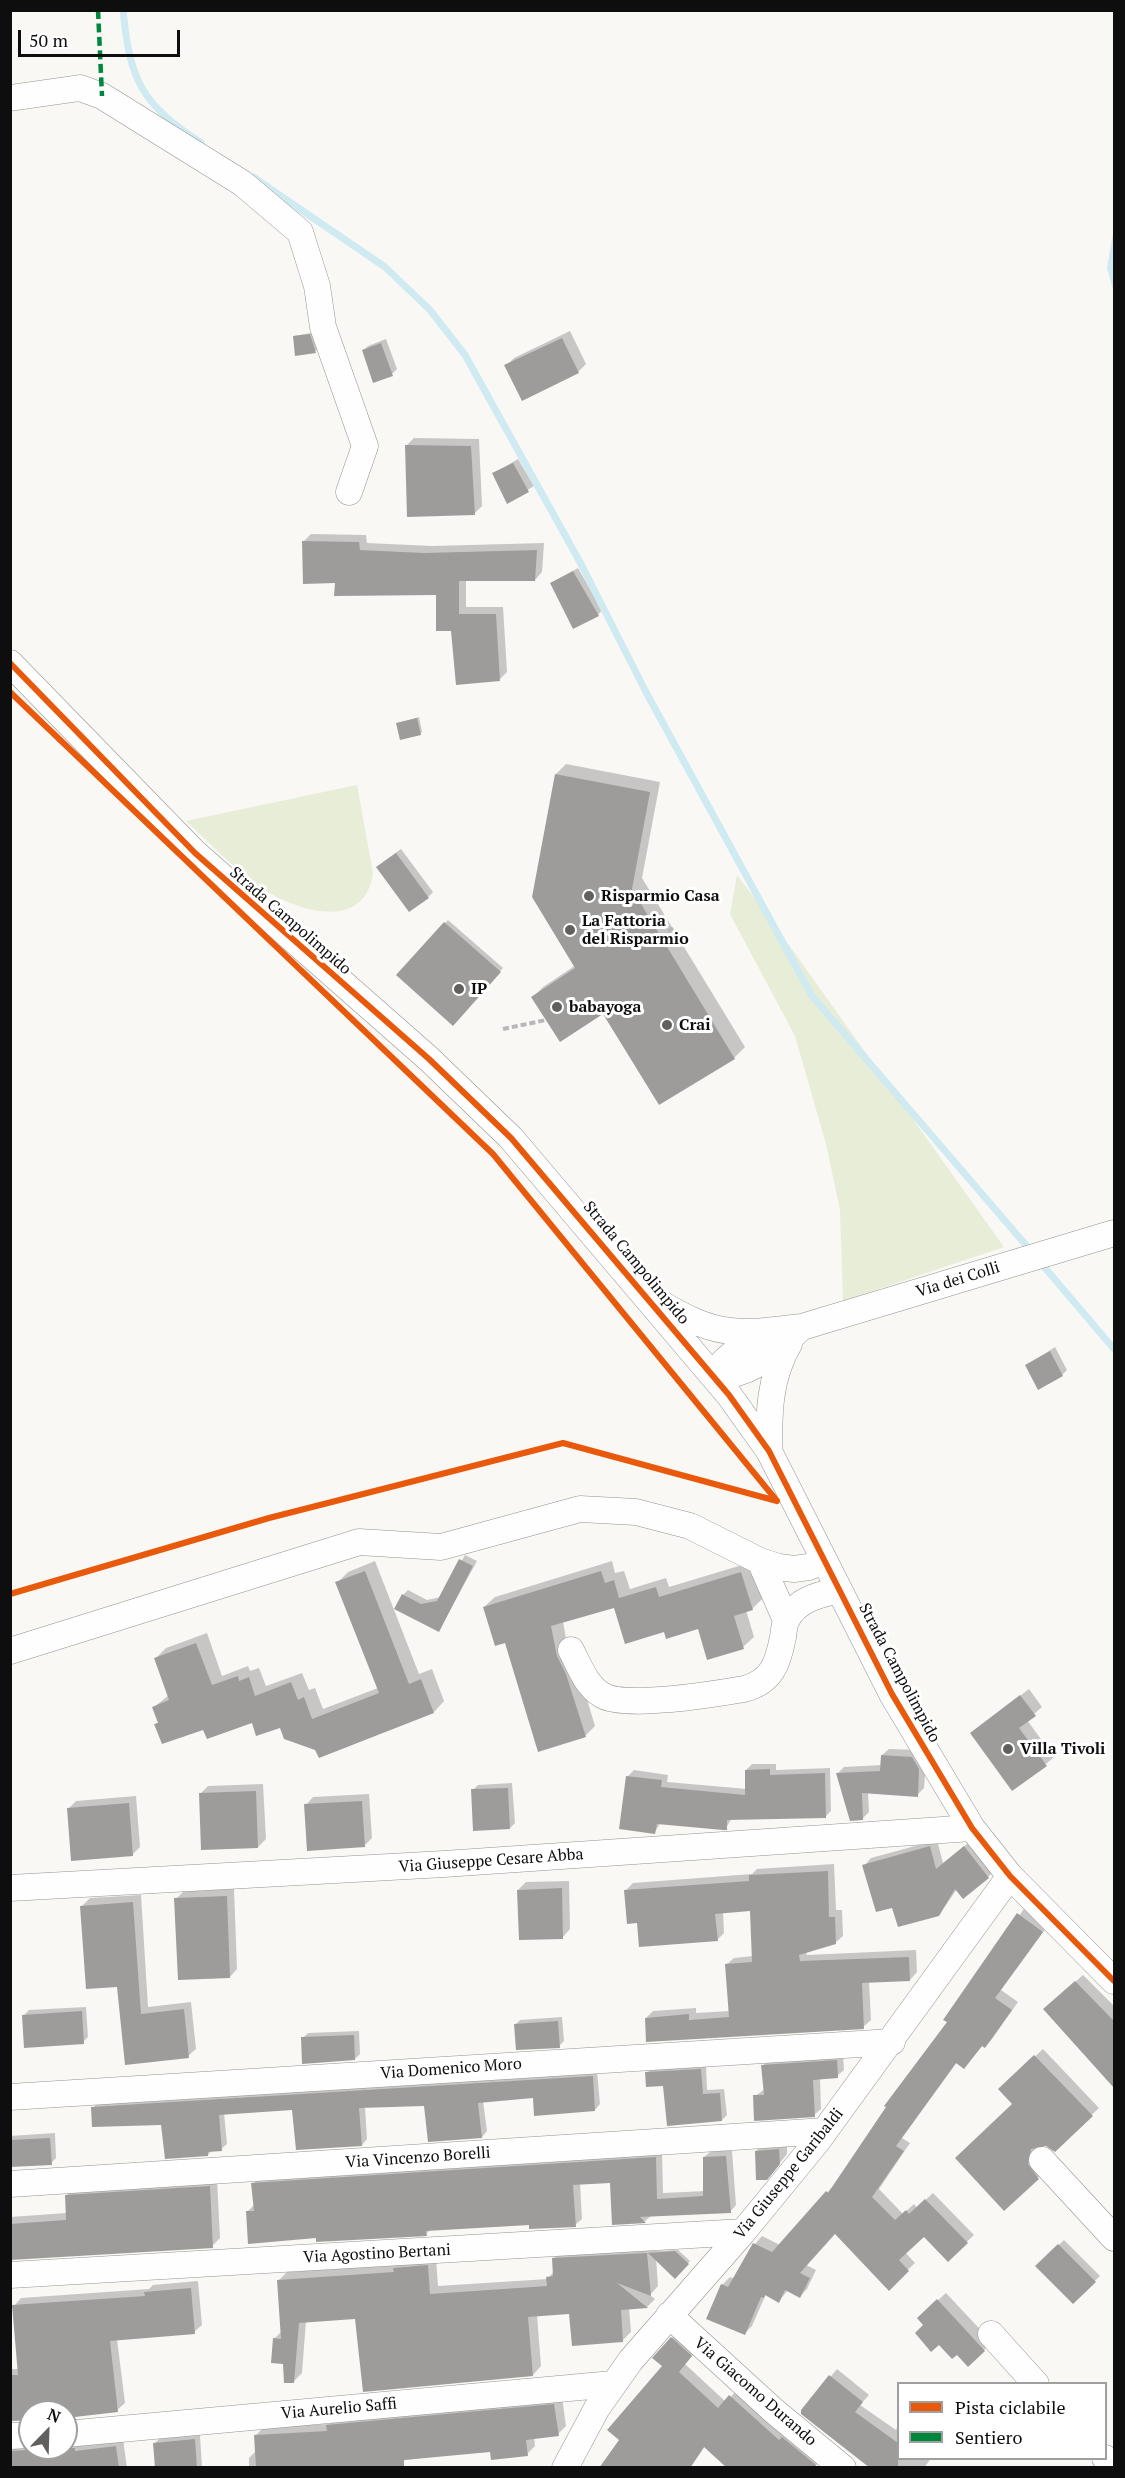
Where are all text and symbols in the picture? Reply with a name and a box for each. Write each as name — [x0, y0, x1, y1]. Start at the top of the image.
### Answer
scale bar — [21, 18, 183, 56]
text: 50 m — [29, 28, 68, 52]
street label: Strada Campolimpido — [225, 863, 355, 979]
place label: Risparmio Casa — [601, 886, 720, 906]
marker: Risparmio Casa — [582, 889, 596, 903]
place label: La Fattoria del Risparmio — [582, 911, 689, 949]
marker: La Fattoria del Risparmio — [563, 923, 577, 937]
place label: IP — [471, 979, 487, 999]
marker: IP — [452, 982, 466, 996]
place label: babayoga — [569, 997, 641, 1017]
marker: babayoga — [550, 1000, 564, 1014]
place label: Crai — [679, 1015, 711, 1035]
marker: Crai — [660, 1018, 674, 1032]
street label: Strada Campolimpido — [579, 1198, 693, 1328]
street label: Via dei Colli — [914, 1258, 1002, 1302]
street label: Strada Campolimpido — [854, 1600, 944, 1746]
place label: Villa Tivoli — [1020, 1739, 1105, 1759]
marker: Villa Tivoli — [1001, 1742, 1015, 1756]
street label: Via Giuseppe Cesare Abba — [398, 1845, 584, 1877]
street label: Via Domenico Moro — [380, 2054, 522, 2084]
street label: Via Giuseppe Garibaldi — [730, 2105, 848, 2243]
street label: Via Vincenzo Borelli — [345, 2143, 491, 2173]
street label: Via Agostino Bertani — [303, 2241, 451, 2267]
street label: Via Giacomo Durando — [690, 2334, 820, 2450]
legend — [897, 2382, 1107, 2460]
street label: Via Aurelio Saffi — [280, 2394, 398, 2424]
text: Pista ciclabile — [955, 2395, 1065, 2419]
north arrow — [18, 2400, 78, 2460]
text: N — [44, 2403, 64, 2428]
text: Sentiero — [955, 2425, 1022, 2449]

